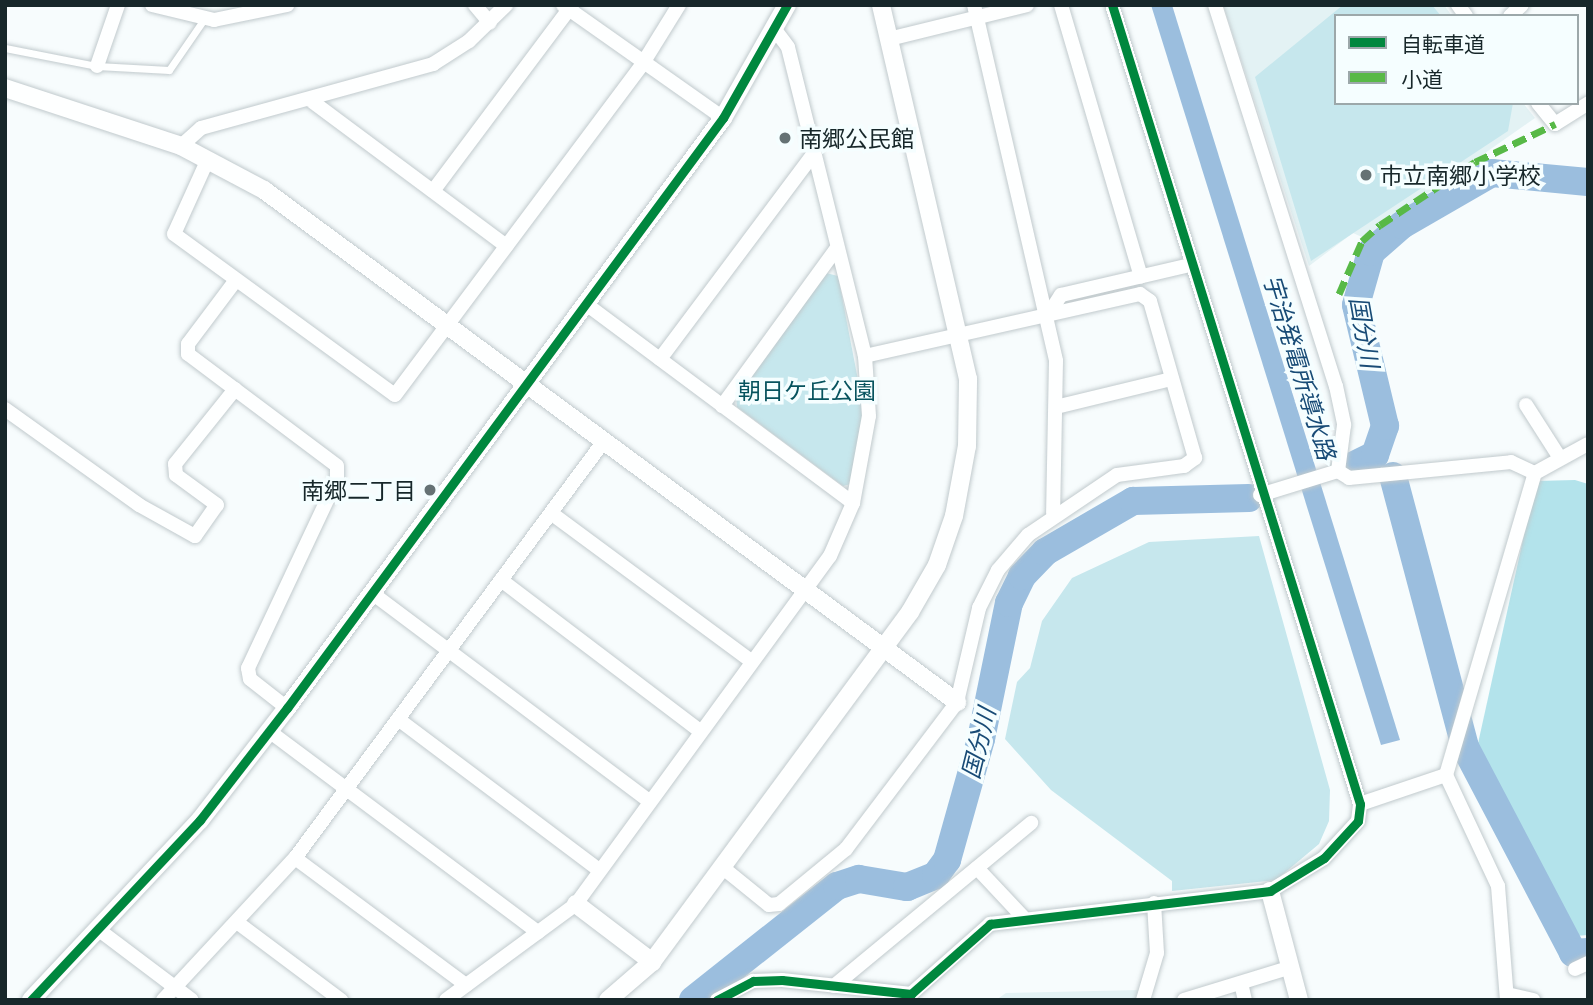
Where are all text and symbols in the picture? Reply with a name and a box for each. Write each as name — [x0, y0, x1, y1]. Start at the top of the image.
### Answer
legend — [1334, 14, 1579, 105]
text: 自転車道 — [1401, 31, 1485, 56]
text: 小道 — [1401, 66, 1443, 91]
place label: 南郷公民館 — [799, 124, 914, 152]
marker: 南郷公民館 — [777, 130, 793, 146]
place label: 市立南郷小学校 — [1380, 161, 1541, 189]
marker: 市立南郷小学校 — [1358, 167, 1374, 183]
water label: 宇治発電所導水路 — [1258, 271, 1342, 463]
water label: 国分川 — [1345, 294, 1385, 370]
park label: 朝日ケ丘公園 — [738, 376, 876, 404]
place label: 南郷二丁目 — [301, 476, 416, 504]
marker: 南郷二丁目 — [422, 482, 438, 498]
water label: 国分川 — [955, 705, 1001, 781]

